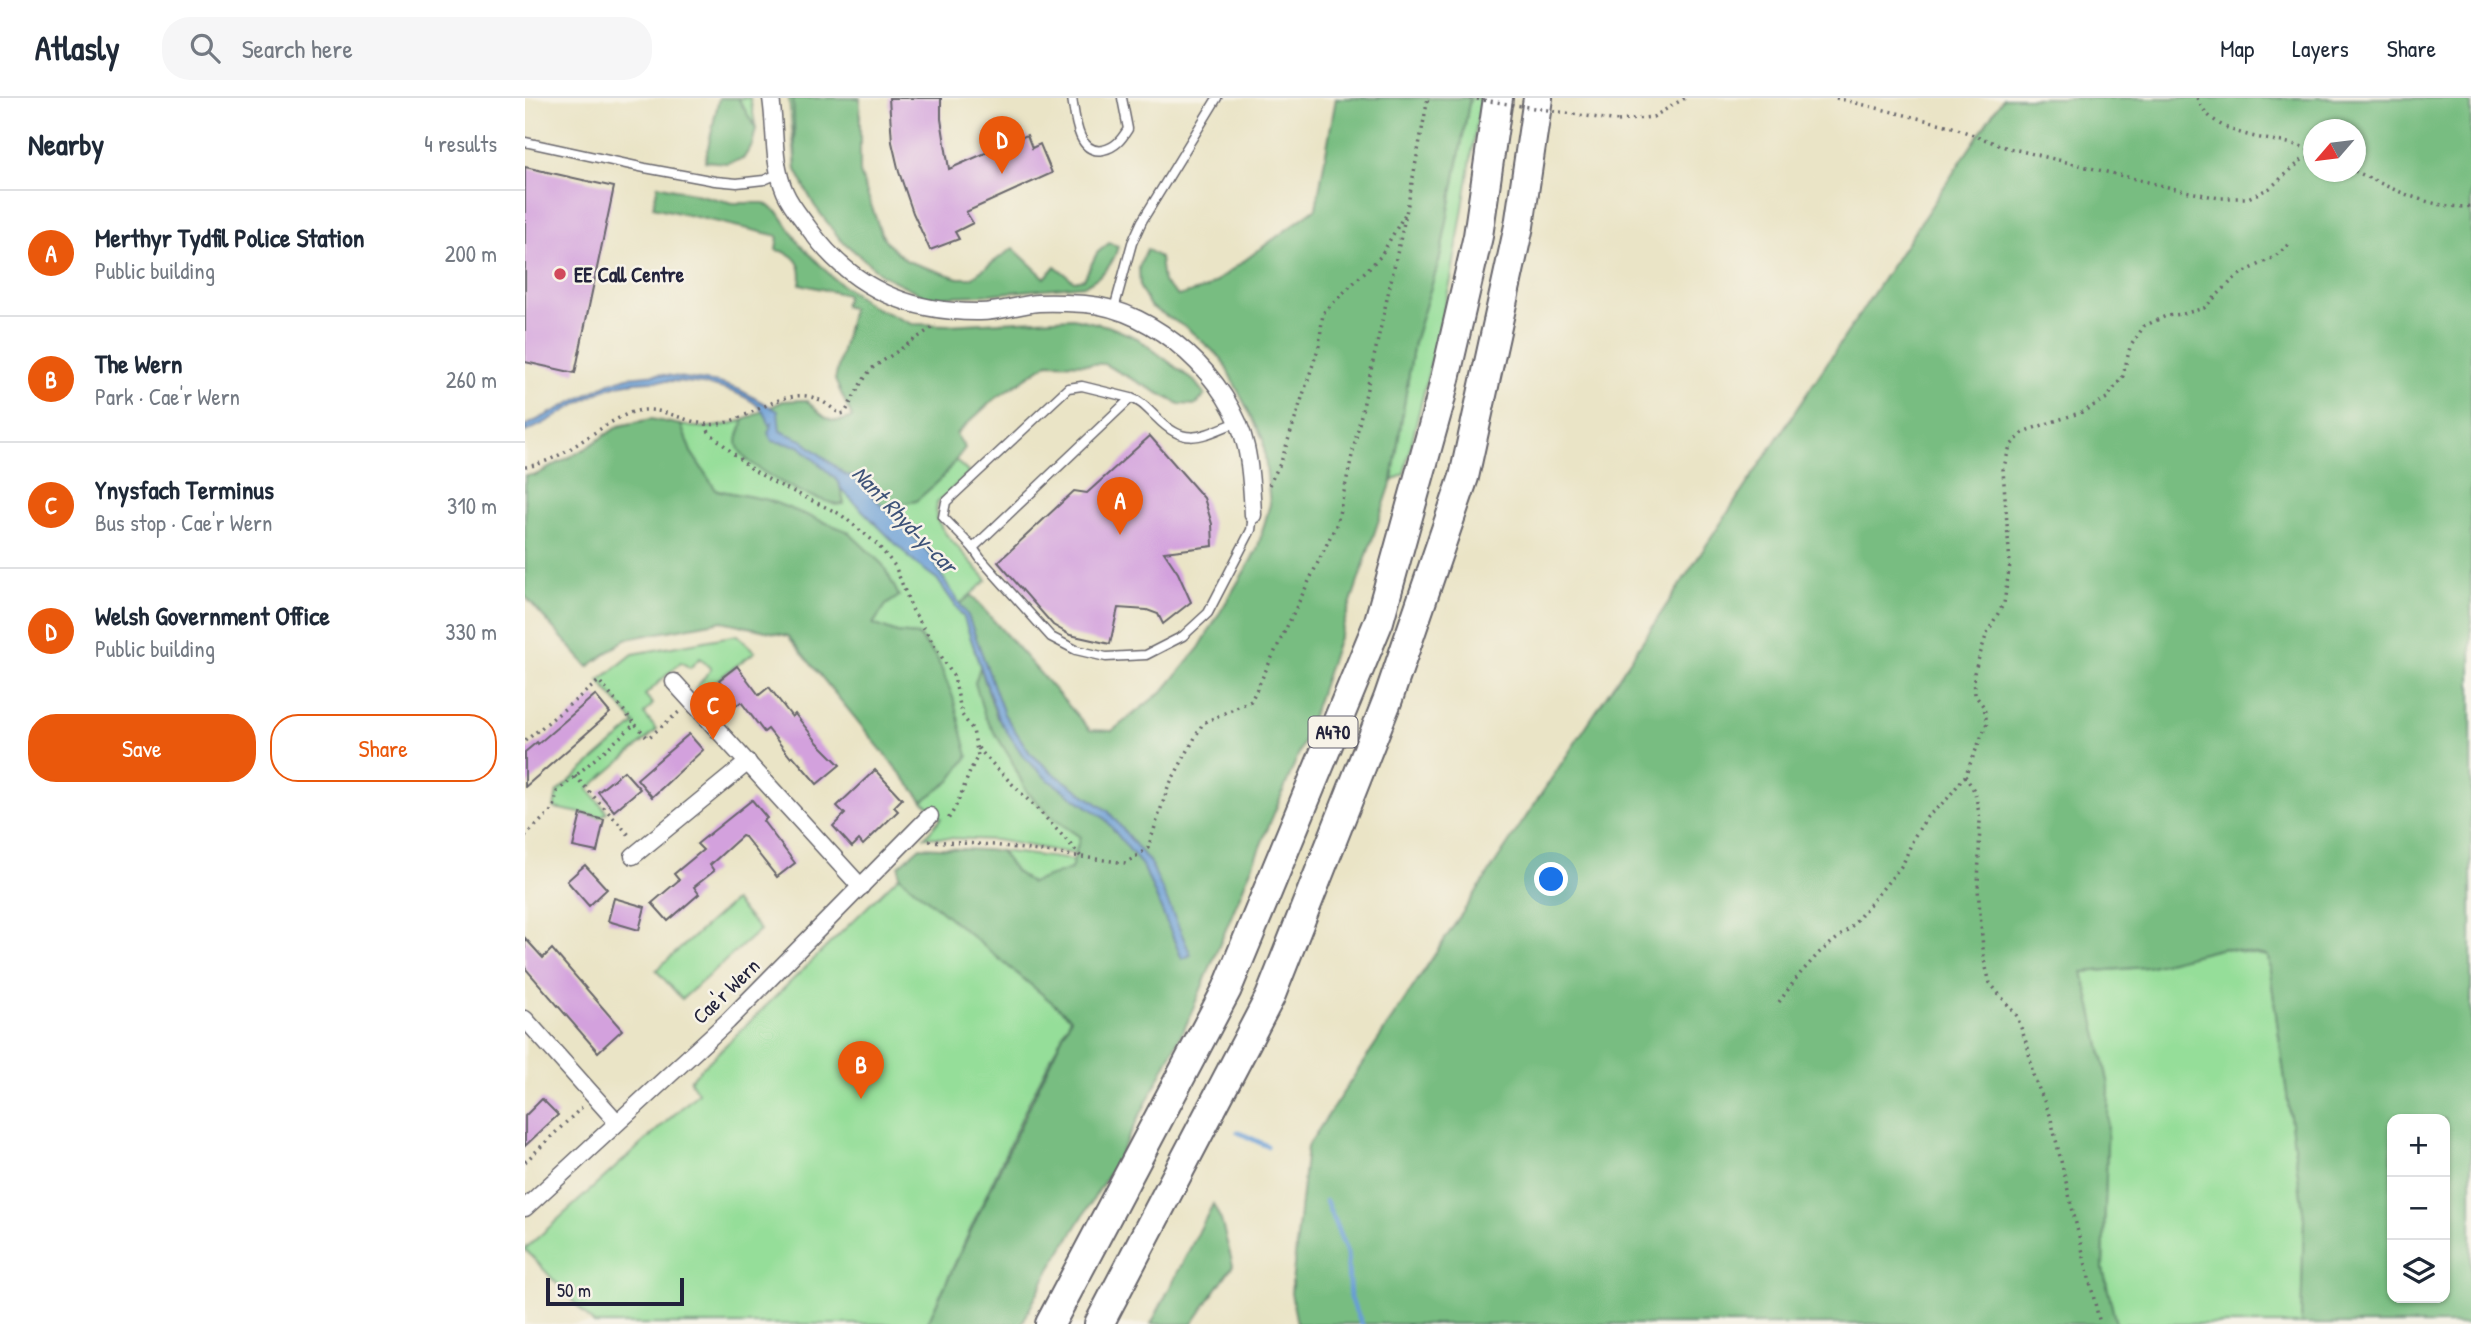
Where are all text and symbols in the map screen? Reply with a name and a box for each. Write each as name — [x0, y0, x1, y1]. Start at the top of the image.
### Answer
search box — [162, 17, 652, 80]
text: Atlasly — [35, 26, 120, 70]
icon: search — [186, 29, 224, 67]
text: Search here — [242, 31, 353, 66]
text: Map — [2220, 32, 2254, 64]
text: Layers — [2292, 32, 2349, 64]
text: Share — [2387, 32, 2436, 64]
pin: D — [979, 116, 1025, 174]
north arrow — [2303, 119, 2366, 182]
text: Nearby — [28, 124, 104, 164]
text: 4 results — [424, 128, 497, 159]
text: Merthyr Tydfil Police Station — [95, 220, 365, 255]
text: A — [45, 238, 57, 269]
text: 200 m — [445, 238, 497, 269]
text: Public building — [95, 255, 215, 286]
place label: EE Call Centre — [574, 260, 685, 289]
marker: EE Call Centre — [552, 266, 568, 282]
text: The Wern — [95, 346, 183, 381]
text: B — [45, 364, 57, 395]
text: 260 m — [446, 364, 497, 395]
text: Park · Cae'r Wern — [95, 381, 240, 412]
water label: Nant Rhyd-y-car — [845, 458, 967, 583]
text: Ynysfach Terminus — [95, 472, 274, 507]
pin: A — [1097, 477, 1143, 535]
text: C — [45, 490, 57, 521]
text: 310 m — [447, 490, 497, 521]
text: Bus stop · Cae'r Wern — [95, 507, 272, 538]
text: Welsh Government Office — [95, 598, 330, 633]
text: D — [46, 616, 56, 647]
text: 330 m — [445, 616, 497, 647]
text: Public building — [95, 633, 215, 664]
pin: C — [690, 682, 736, 740]
button: Save — [28, 714, 256, 782]
button: Share — [270, 714, 497, 782]
road number: A470 — [1309, 716, 1357, 748]
your location — [1534, 862, 1568, 896]
street label: Cae'r Wern — [686, 952, 766, 1030]
pin: B — [838, 1041, 884, 1099]
map controls — [2387, 1114, 2450, 1303]
button: + — [2387, 1114, 2450, 1177]
button: − — [2387, 1177, 2450, 1240]
button: layers — [2387, 1240, 2450, 1303]
scale bar — [546, 1275, 684, 1307]
text: 50 m — [557, 1277, 591, 1303]

